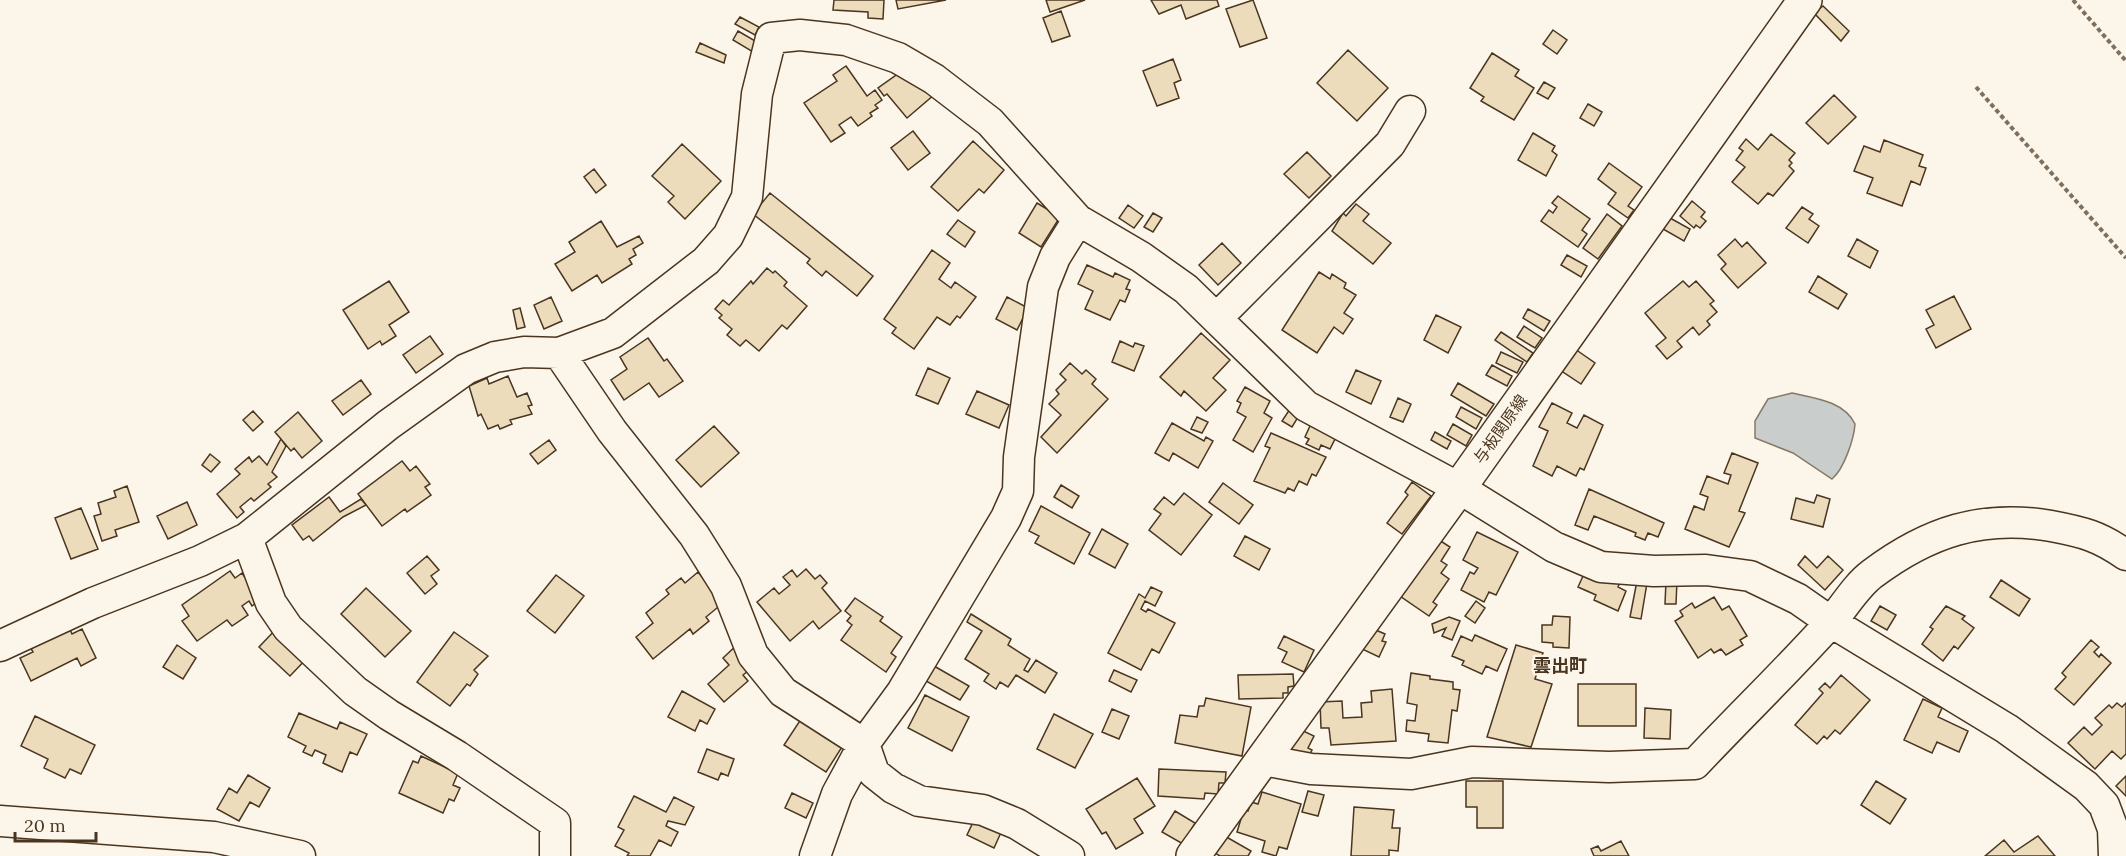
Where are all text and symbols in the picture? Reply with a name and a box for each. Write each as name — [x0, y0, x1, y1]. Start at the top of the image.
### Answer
street label: 与板関原線 — [1469, 390, 1531, 468]
district label: 雲出町 — [1533, 654, 1587, 677]
scale bar — [15, 805, 96, 843]
text: 20 m — [24, 814, 66, 837]

